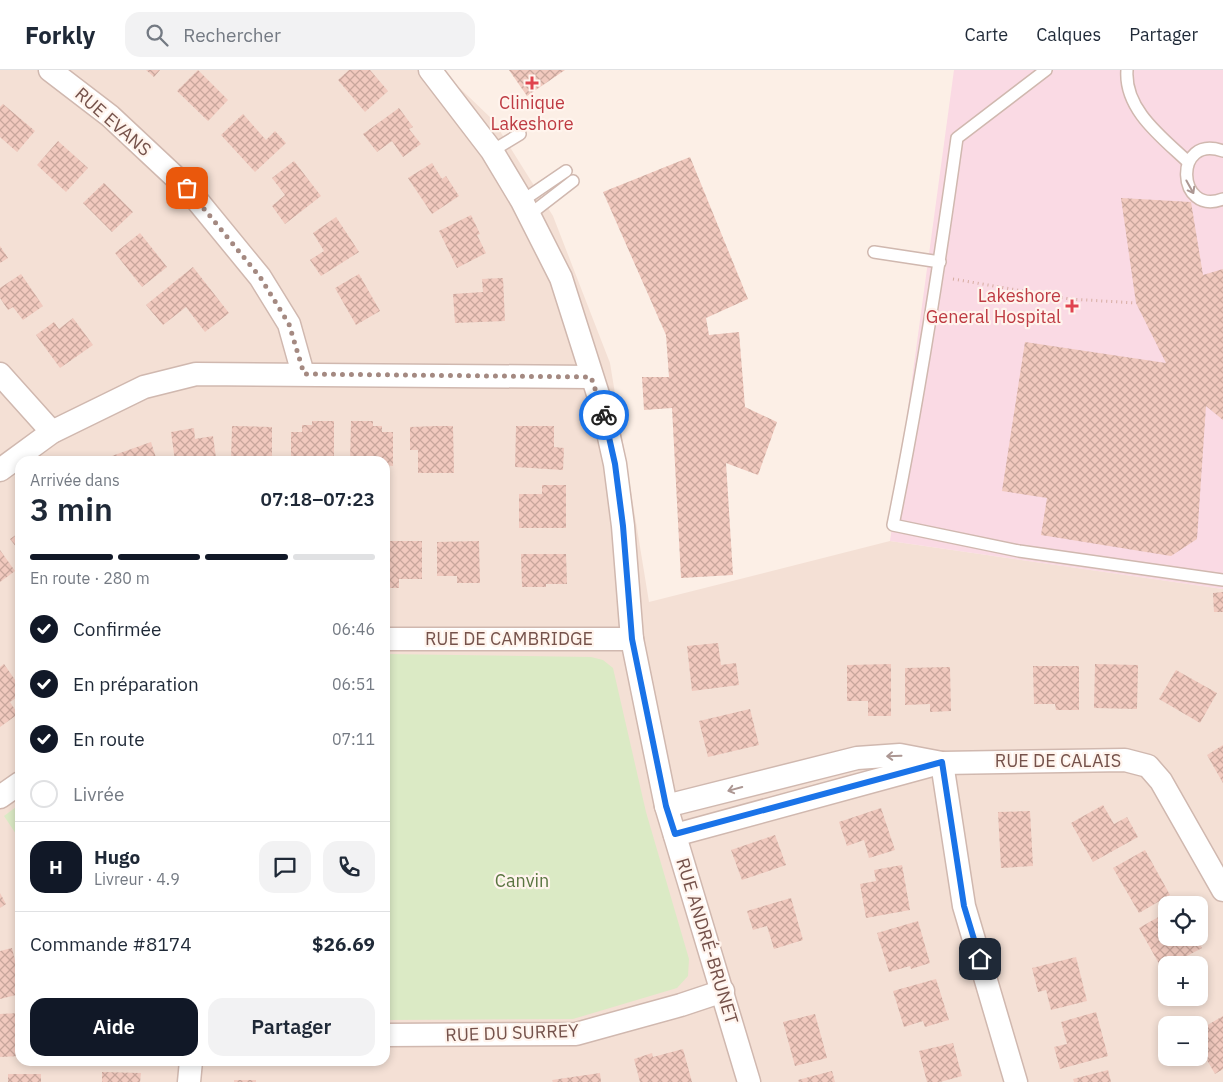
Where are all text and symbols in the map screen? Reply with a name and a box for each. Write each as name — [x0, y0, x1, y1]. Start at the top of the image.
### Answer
search box — [125, 12, 475, 57]
text: Forkly — [25, 19, 95, 51]
icon: search — [143, 21, 171, 49]
text: Rechercher — [183, 23, 281, 47]
text: Carte — [965, 23, 1008, 46]
text: Calques — [1036, 23, 1101, 46]
text: Partager — [1129, 23, 1198, 46]
marker: Clinique Lakeshore — [525, 76, 539, 90]
street label: RUE EVANS — [70, 82, 156, 161]
place label: Clinique Lakeshore — [490, 91, 574, 135]
pin — [166, 167, 208, 209]
icon: bag — [173, 174, 201, 202]
one-way arrow — [1186, 179, 1196, 193]
place label: Lakeshore General Hospital — [926, 284, 1061, 328]
marker: Lakeshore General Hospital — [1065, 299, 1079, 313]
courier — [579, 390, 629, 440]
icon: bike — [590, 401, 618, 429]
text: Arrivée dans — [30, 470, 120, 490]
text: 07:18–07:23 — [261, 487, 375, 511]
text: 3 min — [30, 488, 113, 530]
text: En route · 280 m — [30, 568, 150, 588]
icon: check — [30, 615, 58, 643]
text: Confirmée — [73, 617, 161, 641]
text: 06:46 — [332, 619, 375, 639]
street label: RUE DE CAMBRIDGE — [425, 627, 593, 650]
icon: check — [30, 670, 58, 698]
text: En préparation — [73, 672, 199, 696]
text: 06:51 — [332, 674, 375, 694]
icon: check — [30, 725, 58, 753]
text: En route — [73, 727, 145, 751]
text: 07:11 — [332, 729, 375, 749]
street label: RUE DE CALAIS — [995, 749, 1121, 772]
one-way arrow — [886, 751, 902, 761]
text: Livrée — [73, 782, 124, 806]
one-way arrow — [728, 785, 744, 794]
button: chat — [259, 841, 311, 893]
button: phone — [323, 841, 375, 893]
text: Hugo — [94, 845, 140, 869]
text: H — [49, 855, 63, 879]
street label: RUE ANDRÉ-BRUNET — [671, 855, 744, 1027]
text: Livreur · 4.9 — [94, 869, 180, 889]
park label: Canvin — [495, 869, 549, 892]
map controls — [1158, 896, 1208, 1066]
button: locate — [1158, 896, 1208, 946]
text: Commande #8174 — [30, 932, 192, 956]
text: $26.69 — [312, 932, 375, 956]
pin — [959, 938, 1001, 980]
icon: home — [966, 945, 994, 973]
button: + — [1158, 956, 1208, 1006]
button: Aide — [30, 998, 198, 1056]
button: Partager — [208, 998, 375, 1056]
button: − — [1158, 1016, 1208, 1066]
street label: RUE DU SURREY — [445, 1019, 579, 1046]

